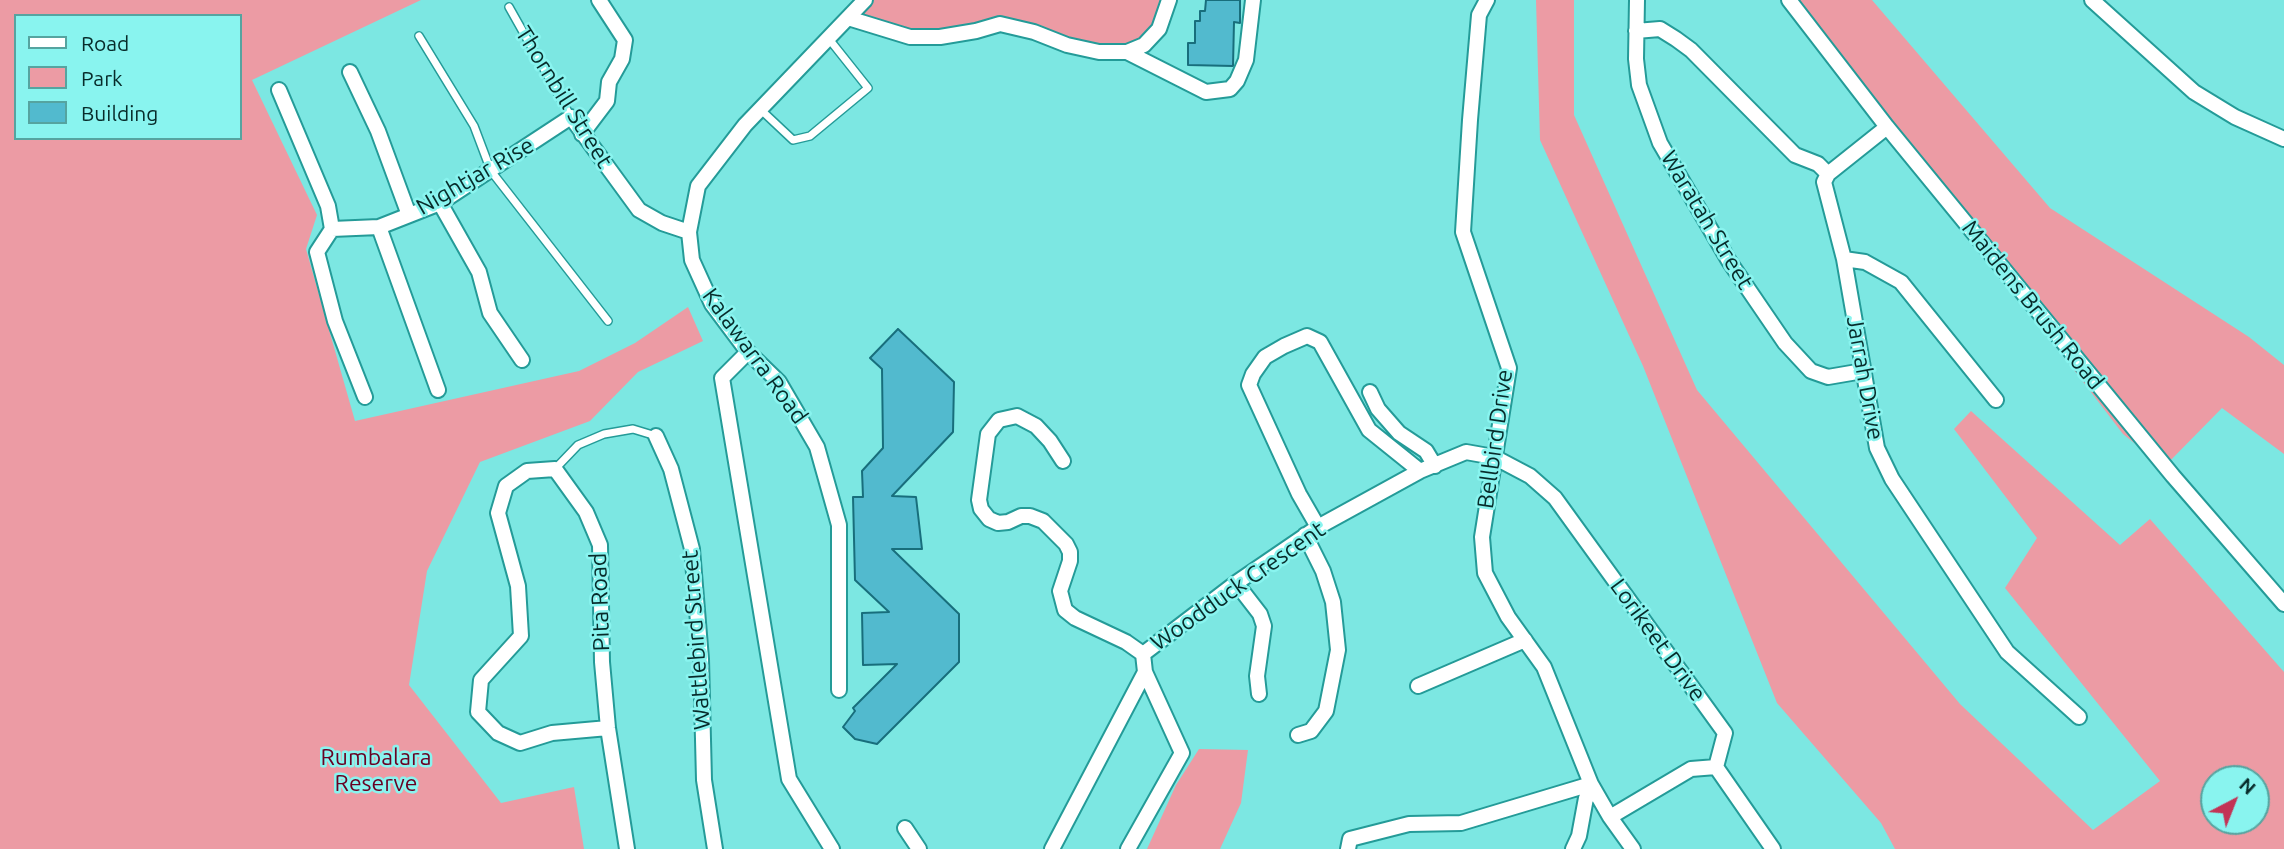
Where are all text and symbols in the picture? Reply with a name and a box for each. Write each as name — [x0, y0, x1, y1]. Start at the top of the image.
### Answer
legend — [14, 14, 242, 140]
street label: Thornbill Street — [509, 21, 619, 173]
text: Road — [81, 31, 129, 55]
text: Park — [81, 66, 123, 90]
text: Building — [81, 101, 158, 125]
street label: Nightjar Rise — [411, 131, 539, 221]
street label: Waratah Street — [1655, 146, 1759, 294]
street label: Maidens Brush Road — [1956, 215, 2110, 395]
street label: Kalawarra Road — [697, 283, 813, 429]
street label: Jarrah Drive — [1841, 314, 1889, 442]
street label: Bellbird Drive — [1472, 368, 1518, 510]
street label: Woodduck Crescent — [1146, 515, 1330, 657]
street label: Wattlebird Street — [676, 549, 716, 731]
street label: Pita Road — [584, 552, 616, 652]
street label: Lorikeet Drive — [1604, 573, 1712, 707]
park label: Rumbalara Reserve — [321, 743, 431, 797]
north arrow — [2200, 765, 2270, 835]
text: N — [2235, 773, 2260, 799]

